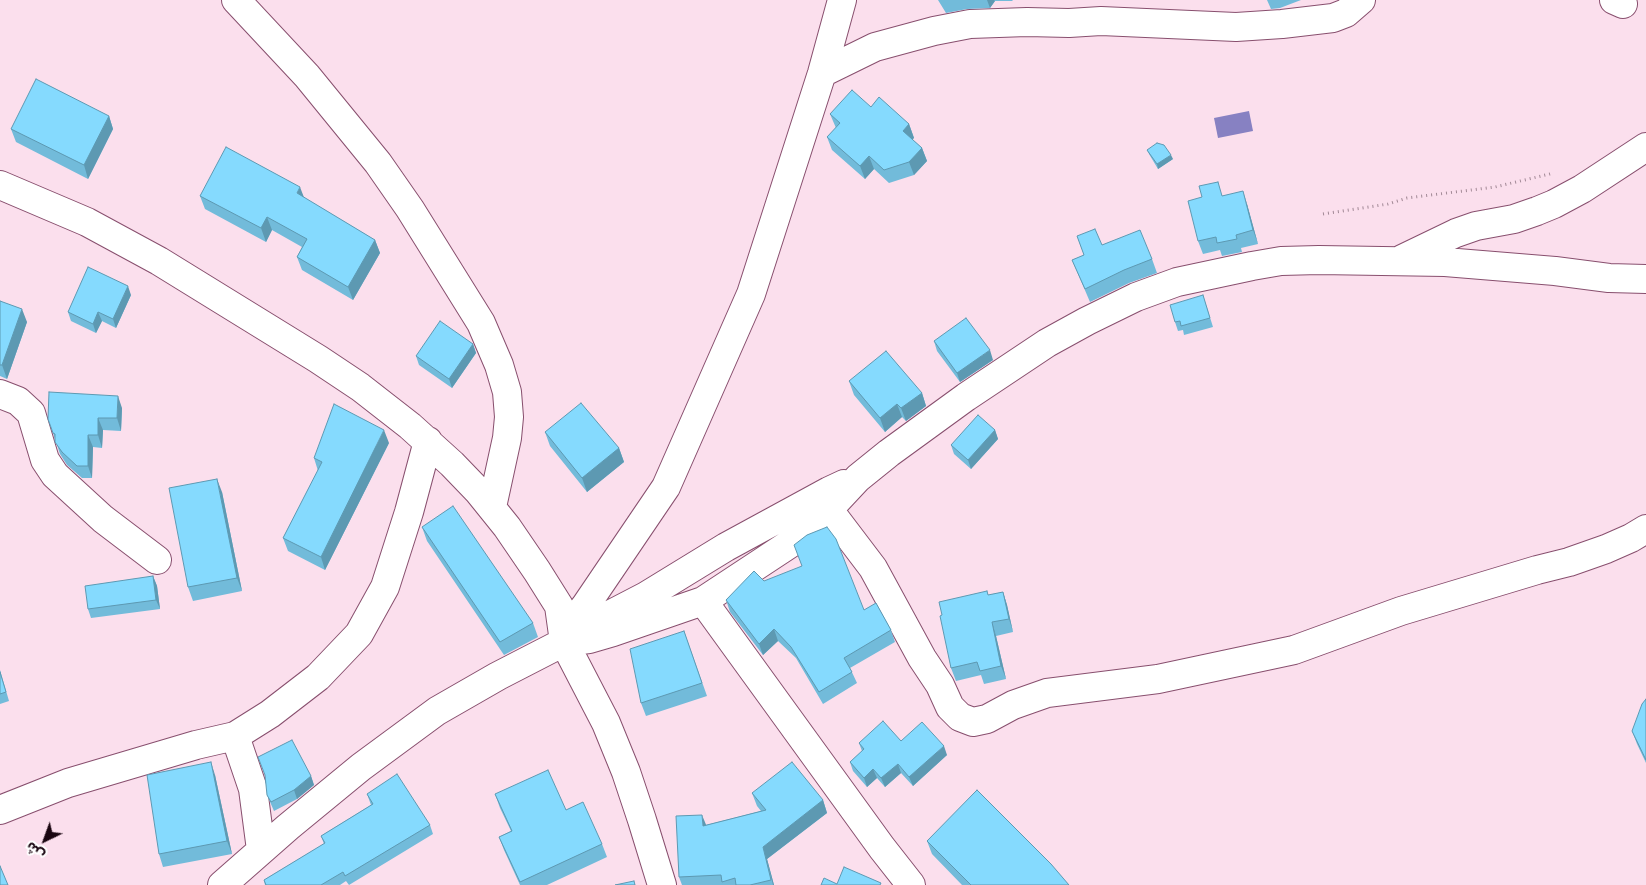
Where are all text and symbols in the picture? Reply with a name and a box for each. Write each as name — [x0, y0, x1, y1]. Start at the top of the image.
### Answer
north arrow — [20, 815, 70, 865]
text: ش — [22, 838, 48, 864]

